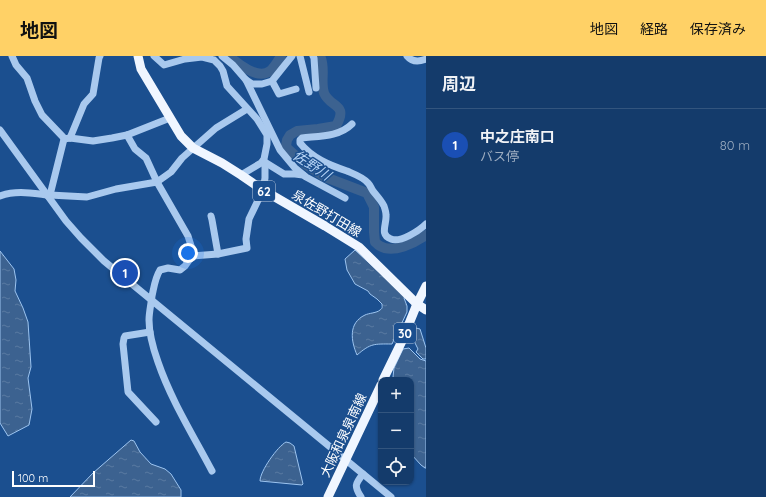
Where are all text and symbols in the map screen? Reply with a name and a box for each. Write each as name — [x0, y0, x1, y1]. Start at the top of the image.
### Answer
text: 地図 — [20, 18, 58, 42]
text: 地図 — [590, 20, 618, 38]
text: 経路 — [640, 20, 668, 38]
text: 保存済み — [690, 20, 746, 38]
text: 周辺 — [442, 73, 476, 94]
text: 中之庄南口 — [480, 127, 555, 146]
text: 1 — [452, 137, 458, 153]
text: 80 m — [720, 137, 750, 153]
water label: 佐野川 — [290, 146, 336, 185]
text: バス停 — [480, 148, 519, 164]
road number: 62 — [253, 181, 275, 201]
street label: 泉佐野打田線 — [289, 186, 365, 240]
your location — [178, 243, 198, 263]
pin: 1 — [112, 258, 138, 288]
road number: 30 — [394, 323, 416, 343]
map controls — [378, 377, 414, 485]
button: + — [378, 377, 414, 413]
street label: 大阪和泉泉南線 — [317, 390, 369, 480]
button: − — [378, 413, 414, 449]
button: locate — [378, 449, 414, 485]
scale bar — [12, 469, 95, 488]
text: 100 m — [18, 471, 48, 485]

